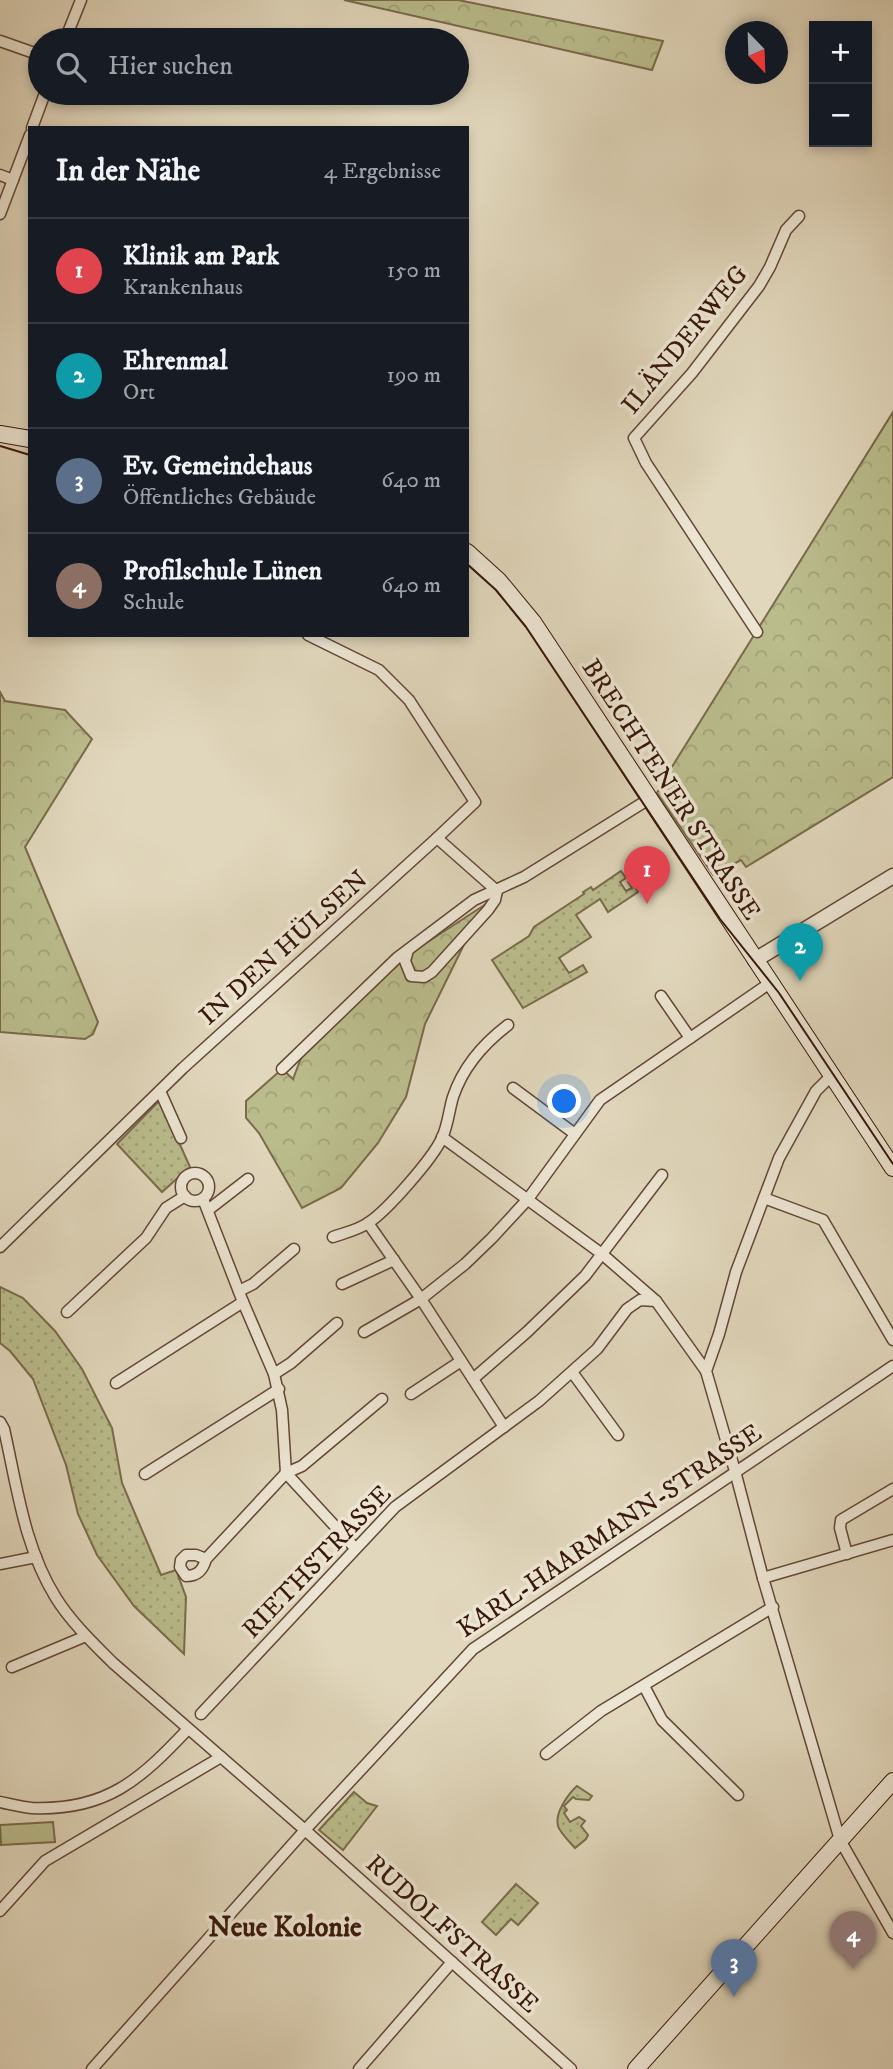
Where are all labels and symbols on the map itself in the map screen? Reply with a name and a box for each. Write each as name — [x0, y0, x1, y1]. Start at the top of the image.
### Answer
north arrow — [725, 21, 788, 84]
street label: ILÄNDERWEG — [615, 259, 755, 421]
street label: BRECHTENER STRASSE — [574, 653, 768, 927]
pin: 1 — [624, 846, 670, 904]
street label: IN DEN HÜLSEN — [193, 864, 375, 1033]
pin: 2 — [777, 923, 823, 981]
your location — [547, 1084, 581, 1118]
street label: KARL-HAARMANN-STRASSE — [451, 1417, 768, 1646]
street label: RIETHSTRASSE — [235, 1478, 399, 1646]
street label: RUDOLFSTRASSE — [358, 1848, 546, 2021]
district label: Neue Kolonie — [208, 1910, 362, 1945]
pin: 4 — [830, 1911, 876, 1969]
pin: 3 — [711, 1939, 757, 1997]

